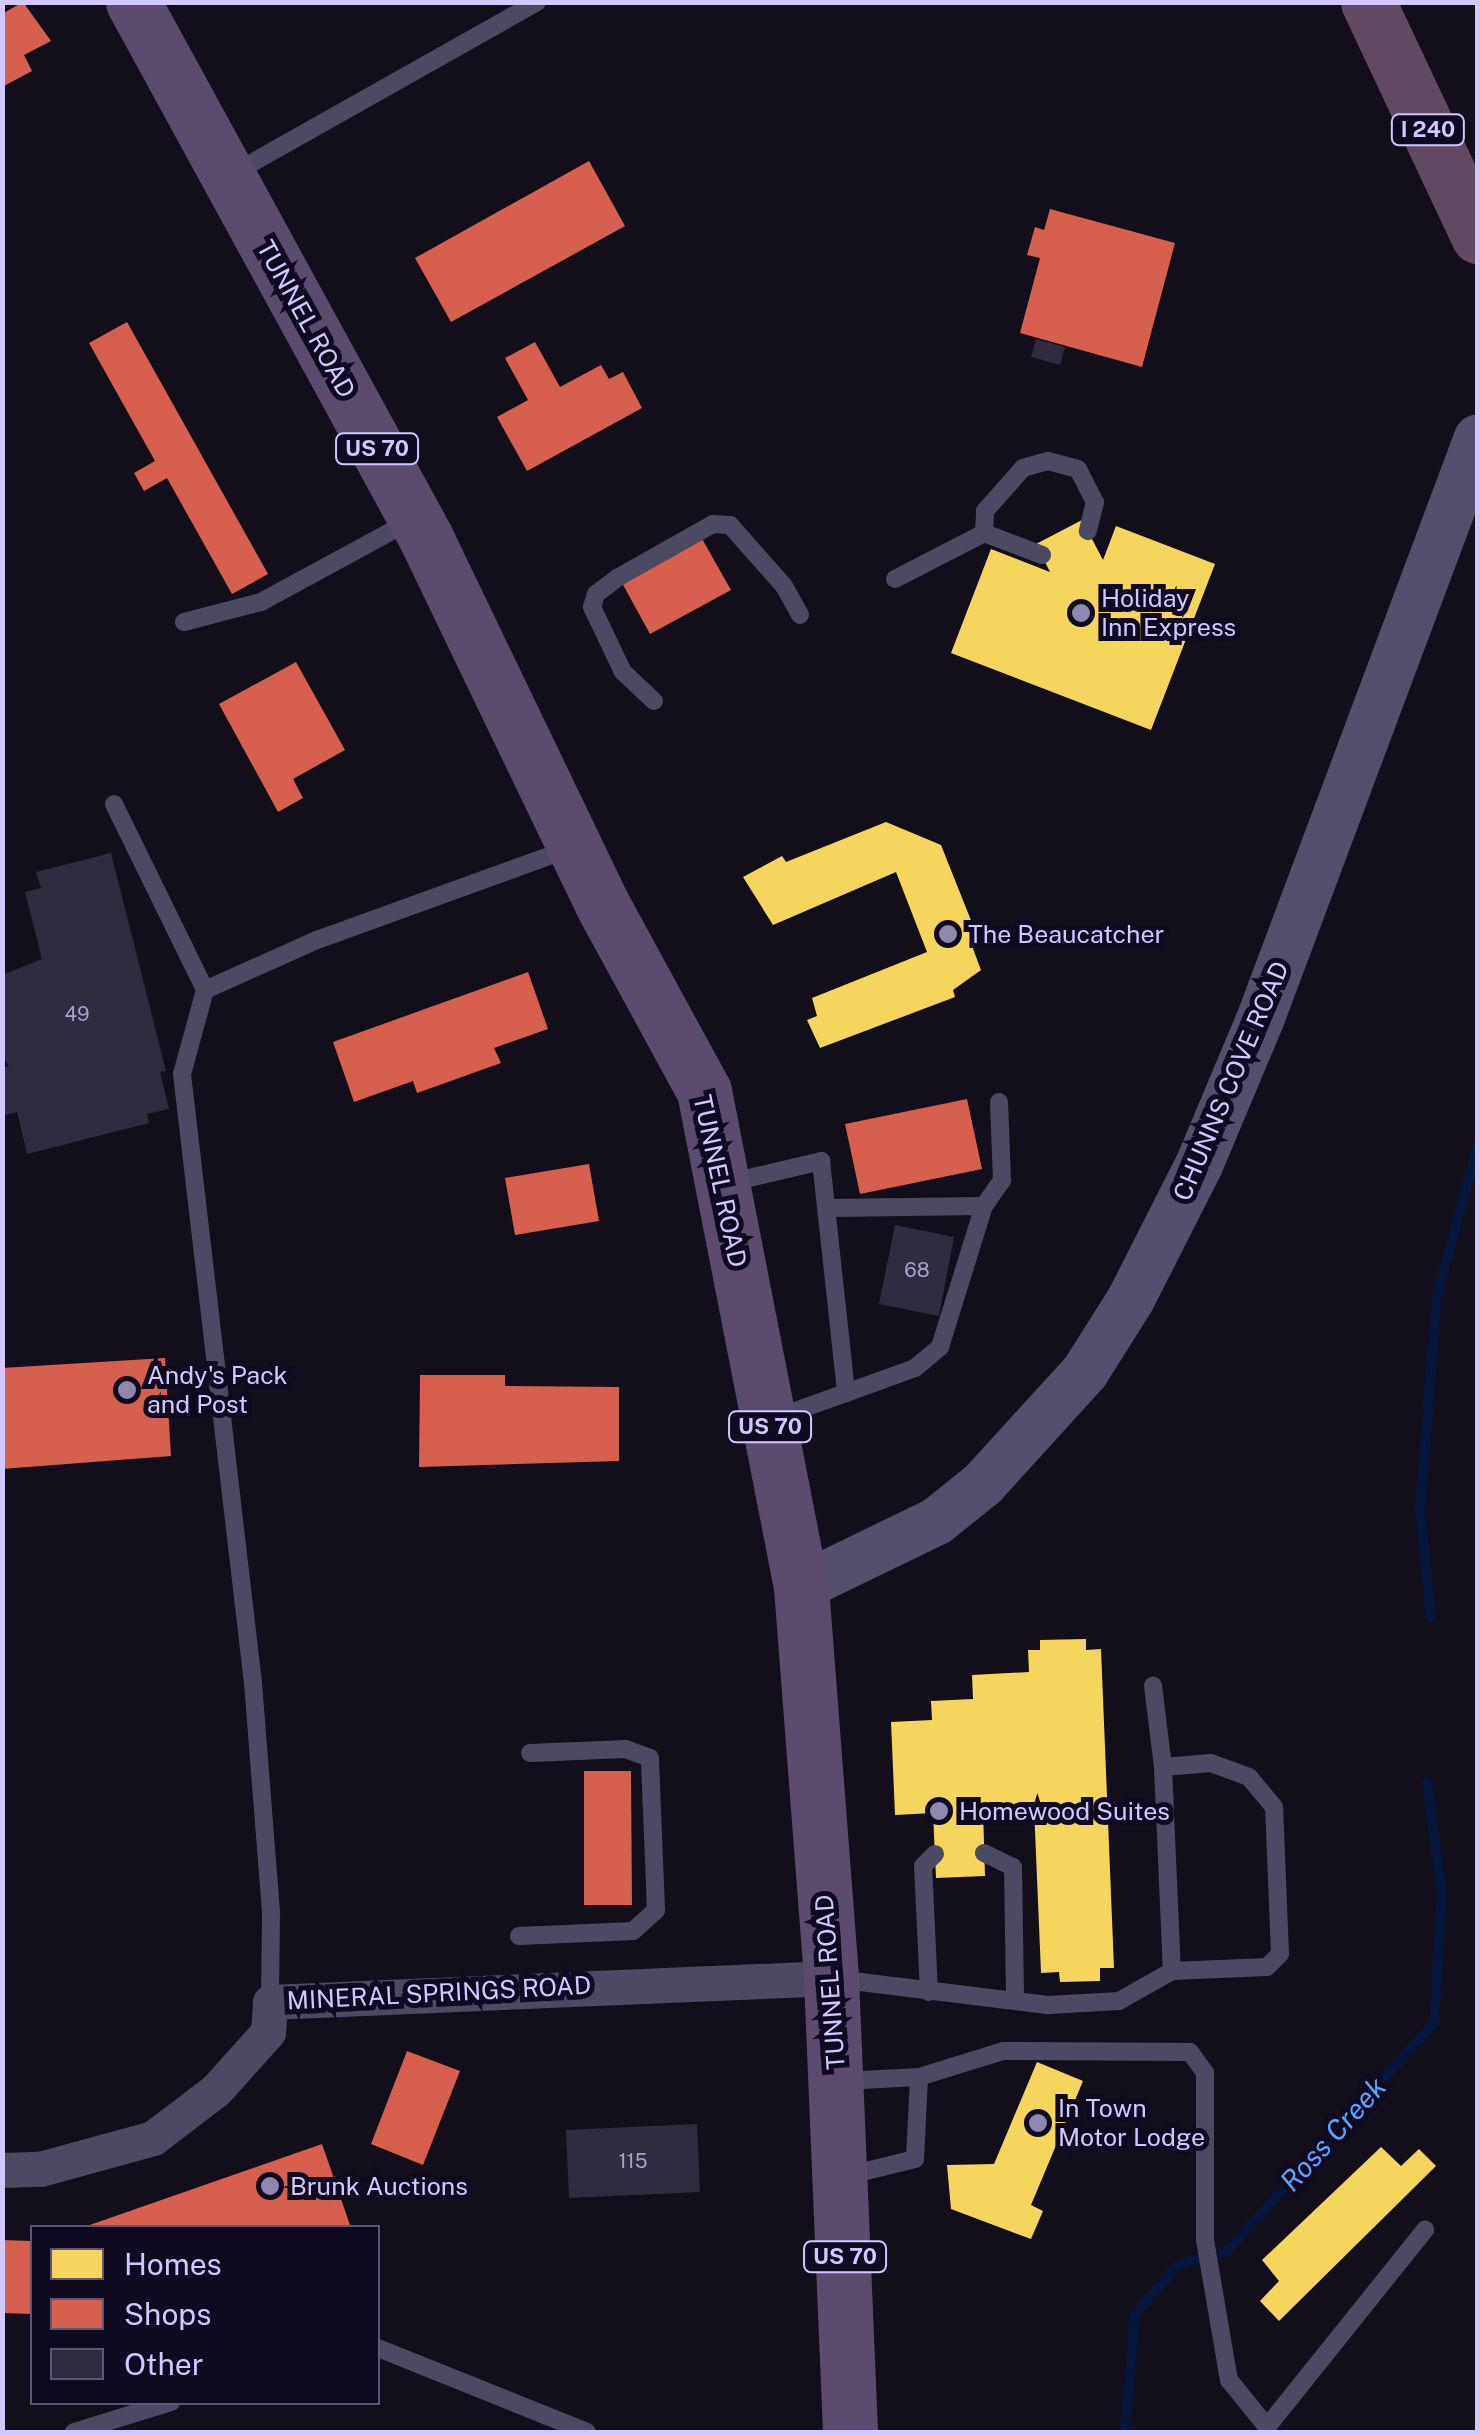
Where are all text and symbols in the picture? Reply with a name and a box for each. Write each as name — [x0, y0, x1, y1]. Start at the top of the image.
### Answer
road number: I 240 — [1390, 113, 1466, 147]
street label: TUNNEL ROAD — [250, 235, 362, 403]
road number: US 70 — [334, 432, 420, 466]
place label: Holiday Inn Express — [1101, 584, 1236, 643]
marker: Holiday Inn Express — [1070, 602, 1092, 624]
place label: The Beaucatcher — [968, 919, 1165, 949]
marker: The Beaucatcher — [937, 923, 959, 945]
street label: CHUNNS COVE ROAD — [1167, 957, 1295, 1205]
house number: 49 — [64, 1002, 90, 1026]
street label: TUNNEL ROAD — [687, 1092, 753, 1270]
house number: 68 — [904, 1258, 930, 1282]
place label: Andy's Pack and Post — [147, 1361, 288, 1420]
marker: Andy's Pack and Post — [116, 1379, 138, 1401]
road number: US 70 — [728, 1410, 812, 1444]
place label: Homewood Suites — [959, 1796, 1170, 1826]
marker: Homewood Suites — [928, 1800, 950, 1822]
street label: TUNNEL ROAD — [809, 1893, 851, 2071]
street label: MINERAL SPRINGS ROAD — [286, 1970, 592, 2016]
water label: Ross Creek — [1273, 2070, 1393, 2198]
place label: In Town Motor Lodge — [1058, 2094, 1205, 2153]
marker: In Town Motor Lodge — [1027, 2112, 1049, 2134]
house number: 115 — [618, 2149, 648, 2173]
place label: Brunk Auctions — [290, 2171, 468, 2201]
marker: Brunk Auctions — [259, 2175, 281, 2197]
legend — [30, 2225, 380, 2405]
road number: US 70 — [802, 2240, 888, 2274]
text: Homes — [124, 2246, 222, 2282]
text: Shops — [124, 2296, 211, 2332]
text: Other — [124, 2346, 204, 2382]

